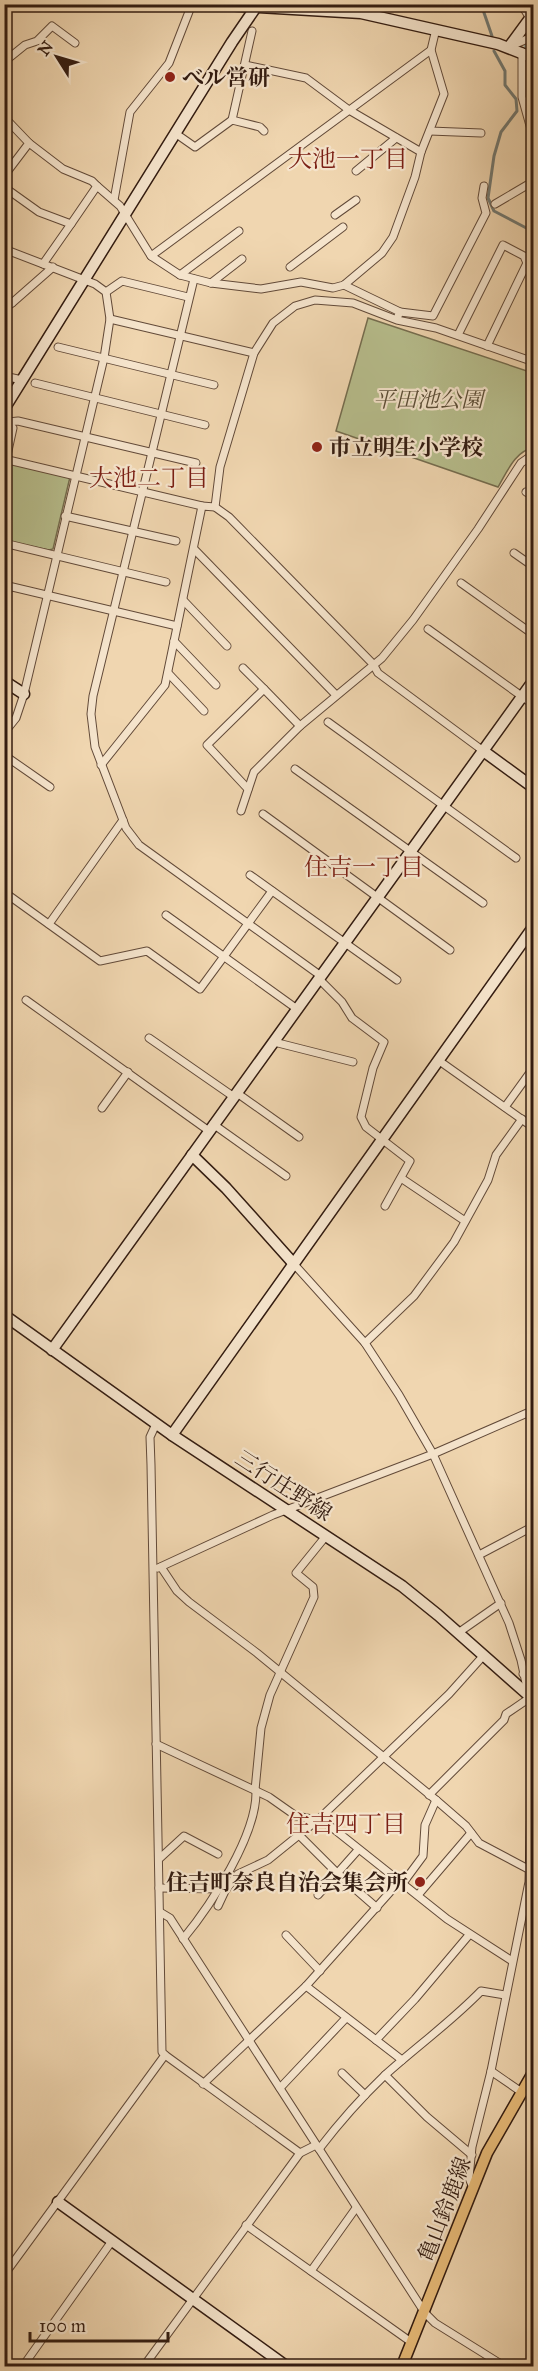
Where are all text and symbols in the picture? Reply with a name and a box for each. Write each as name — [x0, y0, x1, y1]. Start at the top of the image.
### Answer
north arrow — [27, 27, 87, 87]
text: N — [34, 37, 57, 59]
place label: べル営研 — [182, 64, 270, 91]
marker: べル営研 — [163, 70, 177, 84]
district label: 大池一丁目 — [288, 144, 408, 174]
park label: 平田池公園 — [373, 386, 486, 413]
place label: 市立明生小学校 — [329, 434, 483, 461]
marker: 市立明生小学校 — [310, 440, 324, 454]
district label: 大池二丁目 — [89, 463, 209, 493]
district label: 住吉一丁目 — [304, 852, 424, 882]
street label: 三行庄野線 — [230, 1444, 337, 1527]
district label: 住吉四丁目 — [286, 1809, 406, 1839]
place label: 住吉町奈良自治会集会所 — [166, 1869, 408, 1896]
marker: 住吉町奈良自治会集会所 — [413, 1875, 427, 1889]
street label: 亀山鈴鹿線 — [412, 2153, 477, 2265]
scale bar — [30, 2305, 168, 2343]
text: 100 m — [39, 2315, 86, 2337]

